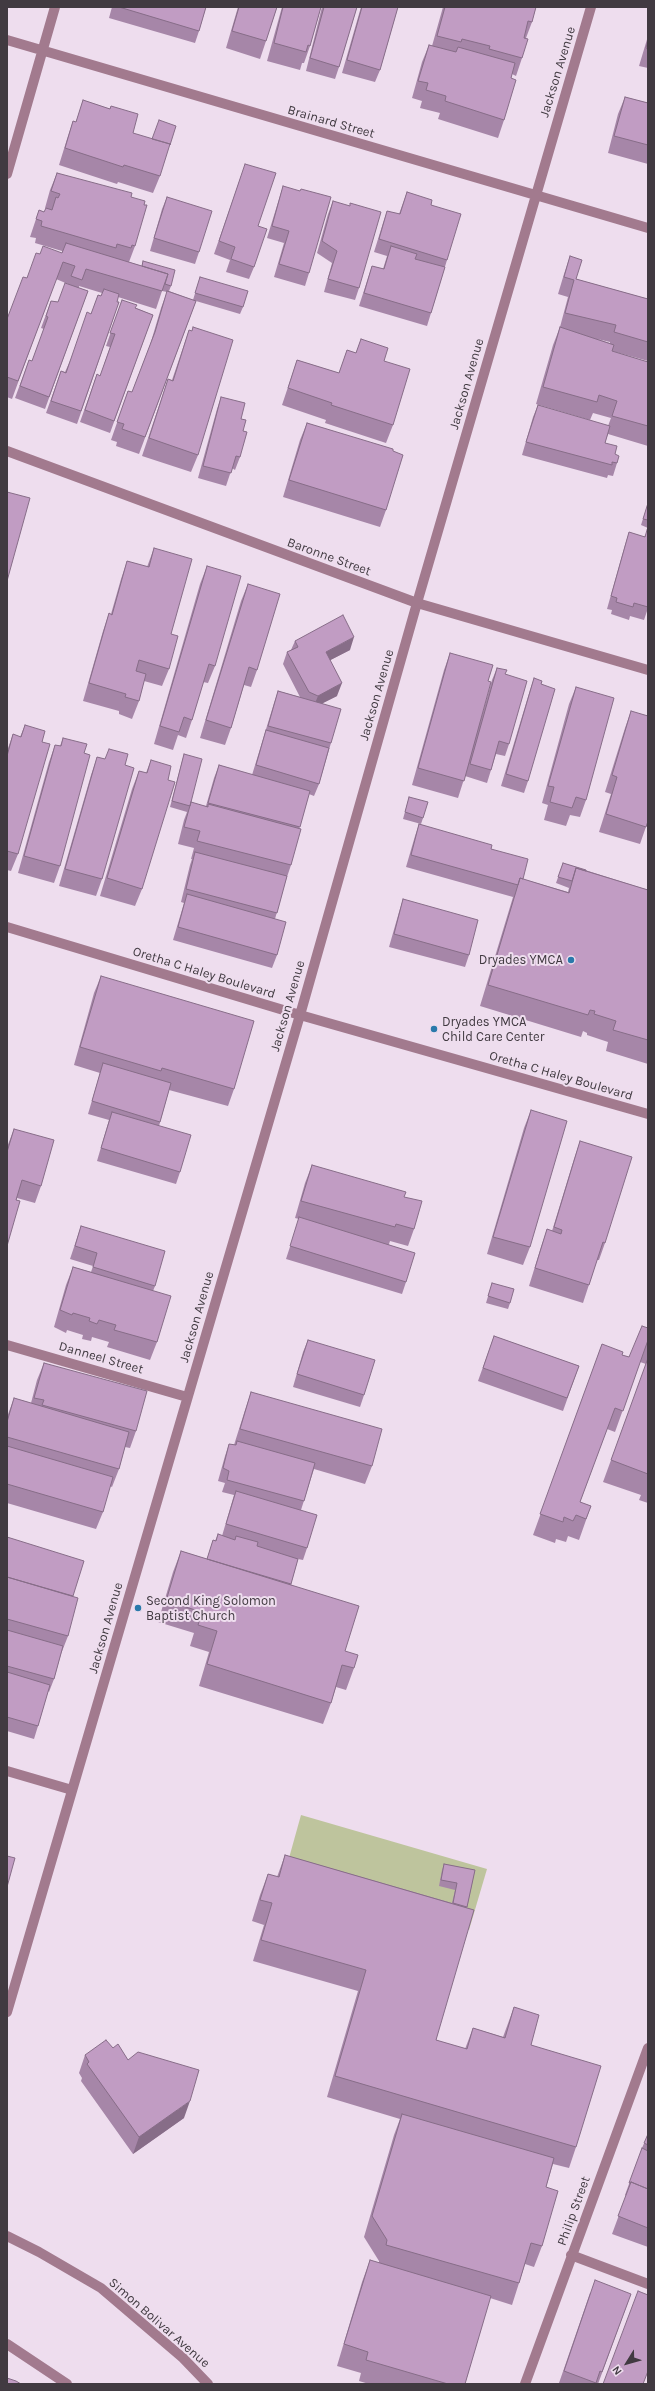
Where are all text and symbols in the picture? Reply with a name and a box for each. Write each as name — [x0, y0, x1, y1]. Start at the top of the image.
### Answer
street label: Jackson Avenue — [537, 25, 579, 119]
street label: Brainard Street — [286, 102, 376, 142]
street label: Jackson Avenue — [447, 337, 487, 431]
street label: Baronne Street — [285, 535, 373, 579]
street label: Jackson Avenue — [357, 648, 397, 742]
street label: Oretha C Haley Boulevard — [131, 944, 277, 1002]
place label: Dryades YMCA — [479, 952, 563, 968]
marker: Dryades YMCA — [566, 955, 576, 965]
street label: Jackson Avenue — [268, 959, 308, 1053]
place label: Dryades YMCA Child Care Center — [442, 1014, 544, 1045]
marker: Dryades YMCA Child Care Center — [429, 1024, 439, 1034]
street label: Oretha C Haley Boulevard — [487, 1048, 635, 1104]
street label: Jackson Avenue — [177, 1270, 217, 1364]
street label: Danneel Street — [57, 1338, 145, 1378]
street label: Jackson Avenue — [86, 1581, 126, 1675]
place label: Second King Solomon Baptist Church — [146, 1593, 276, 1624]
marker: Second King Solomon Baptist Church — [133, 1603, 143, 1613]
street label: Philip Street — [554, 2174, 594, 2248]
street label: Simon Bolivar Avenue — [105, 2275, 213, 2371]
north arrow — [607, 2343, 647, 2383]
text: N — [609, 2363, 625, 2378]

